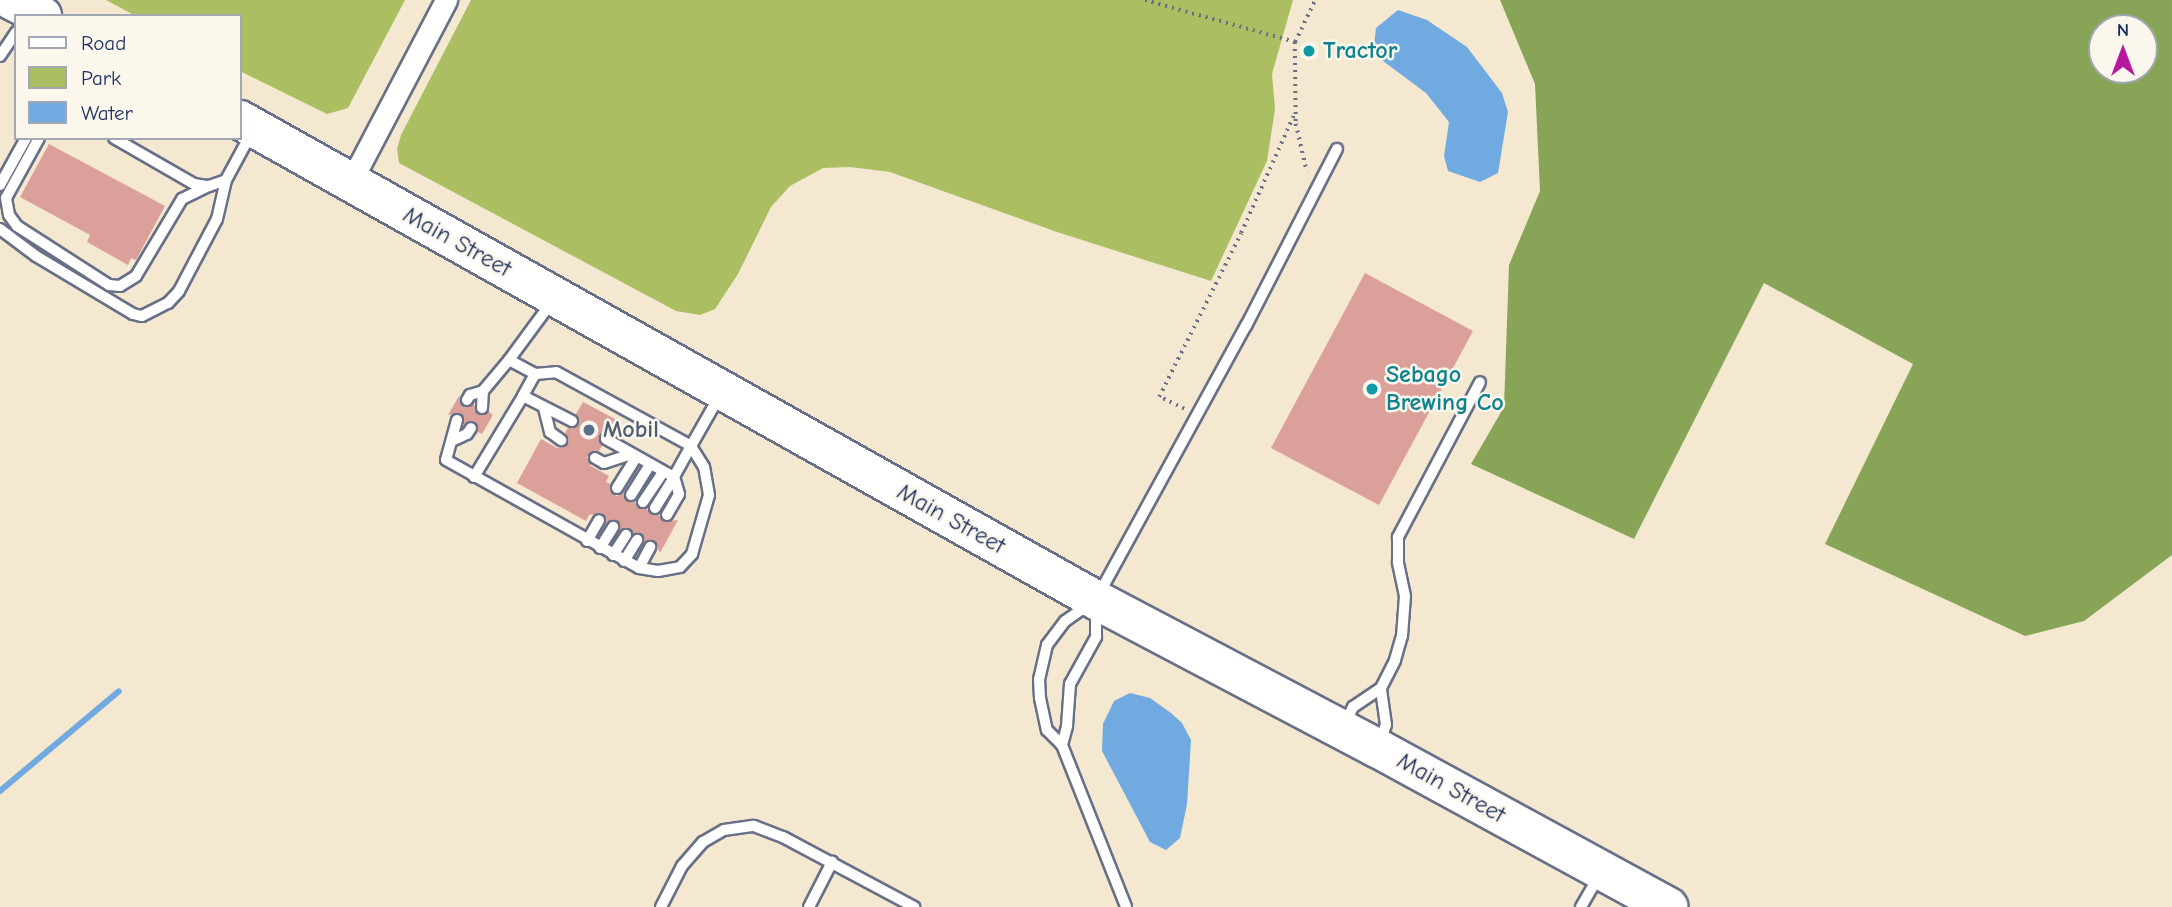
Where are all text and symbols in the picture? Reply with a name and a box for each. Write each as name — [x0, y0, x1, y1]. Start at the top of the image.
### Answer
legend — [14, 14, 242, 140]
north arrow — [2088, 14, 2158, 84]
text: N — [2117, 19, 2129, 41]
text: Road — [81, 31, 126, 55]
place label: Tractor — [1323, 37, 1397, 65]
marker: Tractor — [1301, 43, 1317, 59]
text: Park — [81, 66, 121, 90]
text: Water — [81, 101, 133, 125]
street label: Main Street — [398, 200, 516, 284]
place label: Sebago Brewing Co — [1386, 361, 1504, 417]
marker: Sebago Brewing Co — [1364, 381, 1380, 397]
place label: Mobil — [603, 416, 659, 444]
marker: Mobil — [581, 422, 597, 438]
street label: Main Street — [892, 477, 1010, 561]
street label: Main Street — [1392, 746, 1510, 830]

